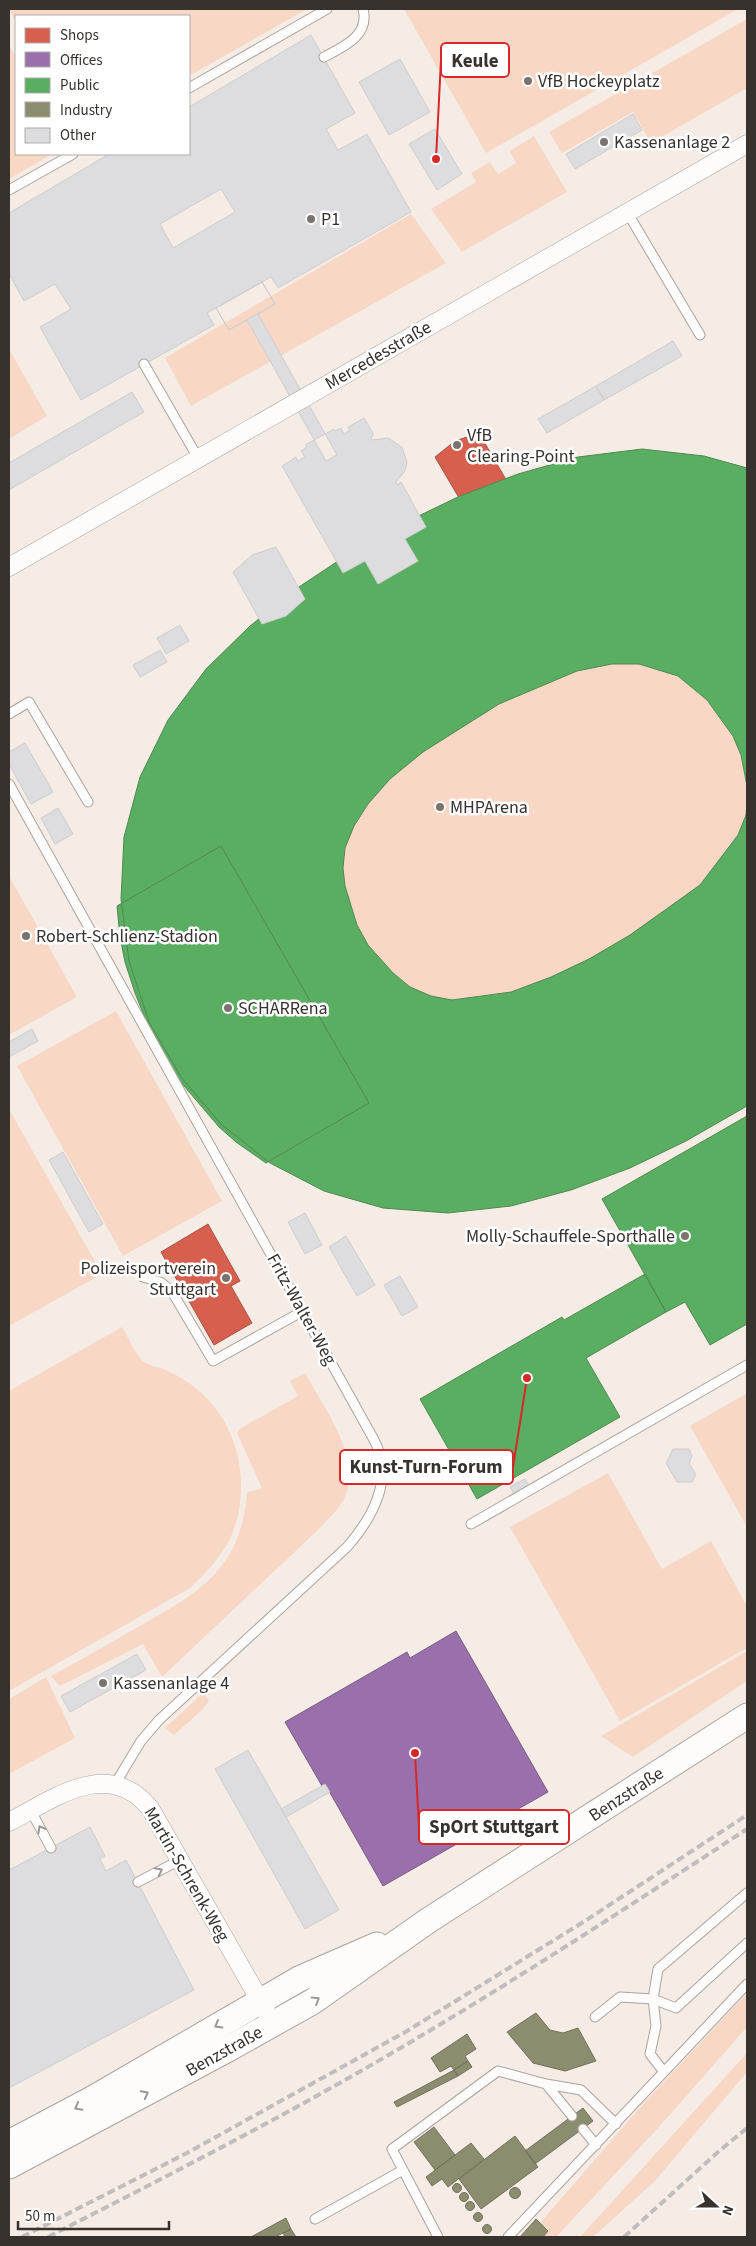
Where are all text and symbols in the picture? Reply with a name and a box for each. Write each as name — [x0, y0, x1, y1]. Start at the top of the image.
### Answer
legend — [15, 15, 190, 155]
text: Shops — [60, 25, 99, 46]
callout: Keule — [441, 43, 509, 77]
text: Keule — [451, 48, 499, 75]
text: Offices — [60, 50, 103, 71]
place label: VfB Hockeyplatz — [538, 69, 660, 94]
text: Public — [60, 75, 99, 96]
marker: VfB Hockeyplatz — [522, 75, 534, 87]
text: Industry — [60, 100, 112, 121]
text: Other — [60, 125, 97, 146]
place label: Kassenanlage 2 — [614, 130, 730, 155]
marker: Kassenanlage 2 — [598, 136, 610, 148]
place label: P1 — [321, 207, 340, 232]
marker: P1 — [305, 213, 317, 225]
street label: Mercedesstraße — [321, 315, 436, 396]
place label: VfB Clearing-Point — [467, 423, 575, 469]
marker: VfB Clearing-Point — [451, 439, 463, 451]
place label: MHPArena — [450, 795, 528, 820]
marker: MHPArena — [434, 801, 446, 813]
place label: Robert-Schlienz-Stadion — [36, 924, 218, 949]
marker: Robert-Schlienz-Stadion — [20, 930, 32, 942]
place label: SCHARRena — [238, 996, 328, 1021]
marker: SCHARRena — [222, 1002, 234, 1014]
place label: Molly-Schauffele-Sporthalle — [466, 1224, 675, 1249]
marker: Molly-Schauffele-Sporthalle — [679, 1230, 691, 1242]
street label: Fritz-Walter-Weg — [261, 1249, 342, 1369]
place label: Polizeisportverein Stuttgart — [80, 1256, 216, 1302]
marker: Polizeisportverein Stuttgart — [220, 1272, 232, 1284]
callout: Kunst-Turn-Forum — [340, 1450, 513, 1484]
text: Kunst-Turn-Forum — [349, 1454, 503, 1481]
place label: Kassenanlage 4 — [113, 1671, 229, 1696]
marker: Kassenanlage 4 — [97, 1677, 109, 1689]
street label: Benzstraße — [584, 1761, 669, 1828]
street label: Martin-Schrenk-Weg — [138, 1802, 235, 1946]
callout: SpOrt Stuttgart — [419, 1810, 569, 1844]
text: SpOrt Stuttgart — [429, 1814, 559, 1841]
one-way arrow — [37, 1826, 47, 1835]
one-way arrow — [153, 1867, 162, 1877]
one-way arrow — [311, 1996, 320, 2006]
one-way arrow — [215, 2018, 224, 2028]
street label: Benzstraße — [181, 2020, 267, 2083]
one-way arrow — [140, 2090, 149, 2100]
one-way arrow — [74, 2101, 83, 2111]
north arrow — [691, 2181, 741, 2231]
scale bar — [18, 2198, 169, 2230]
text: N — [716, 2202, 738, 2218]
text: 50 m — [25, 2206, 55, 2227]

